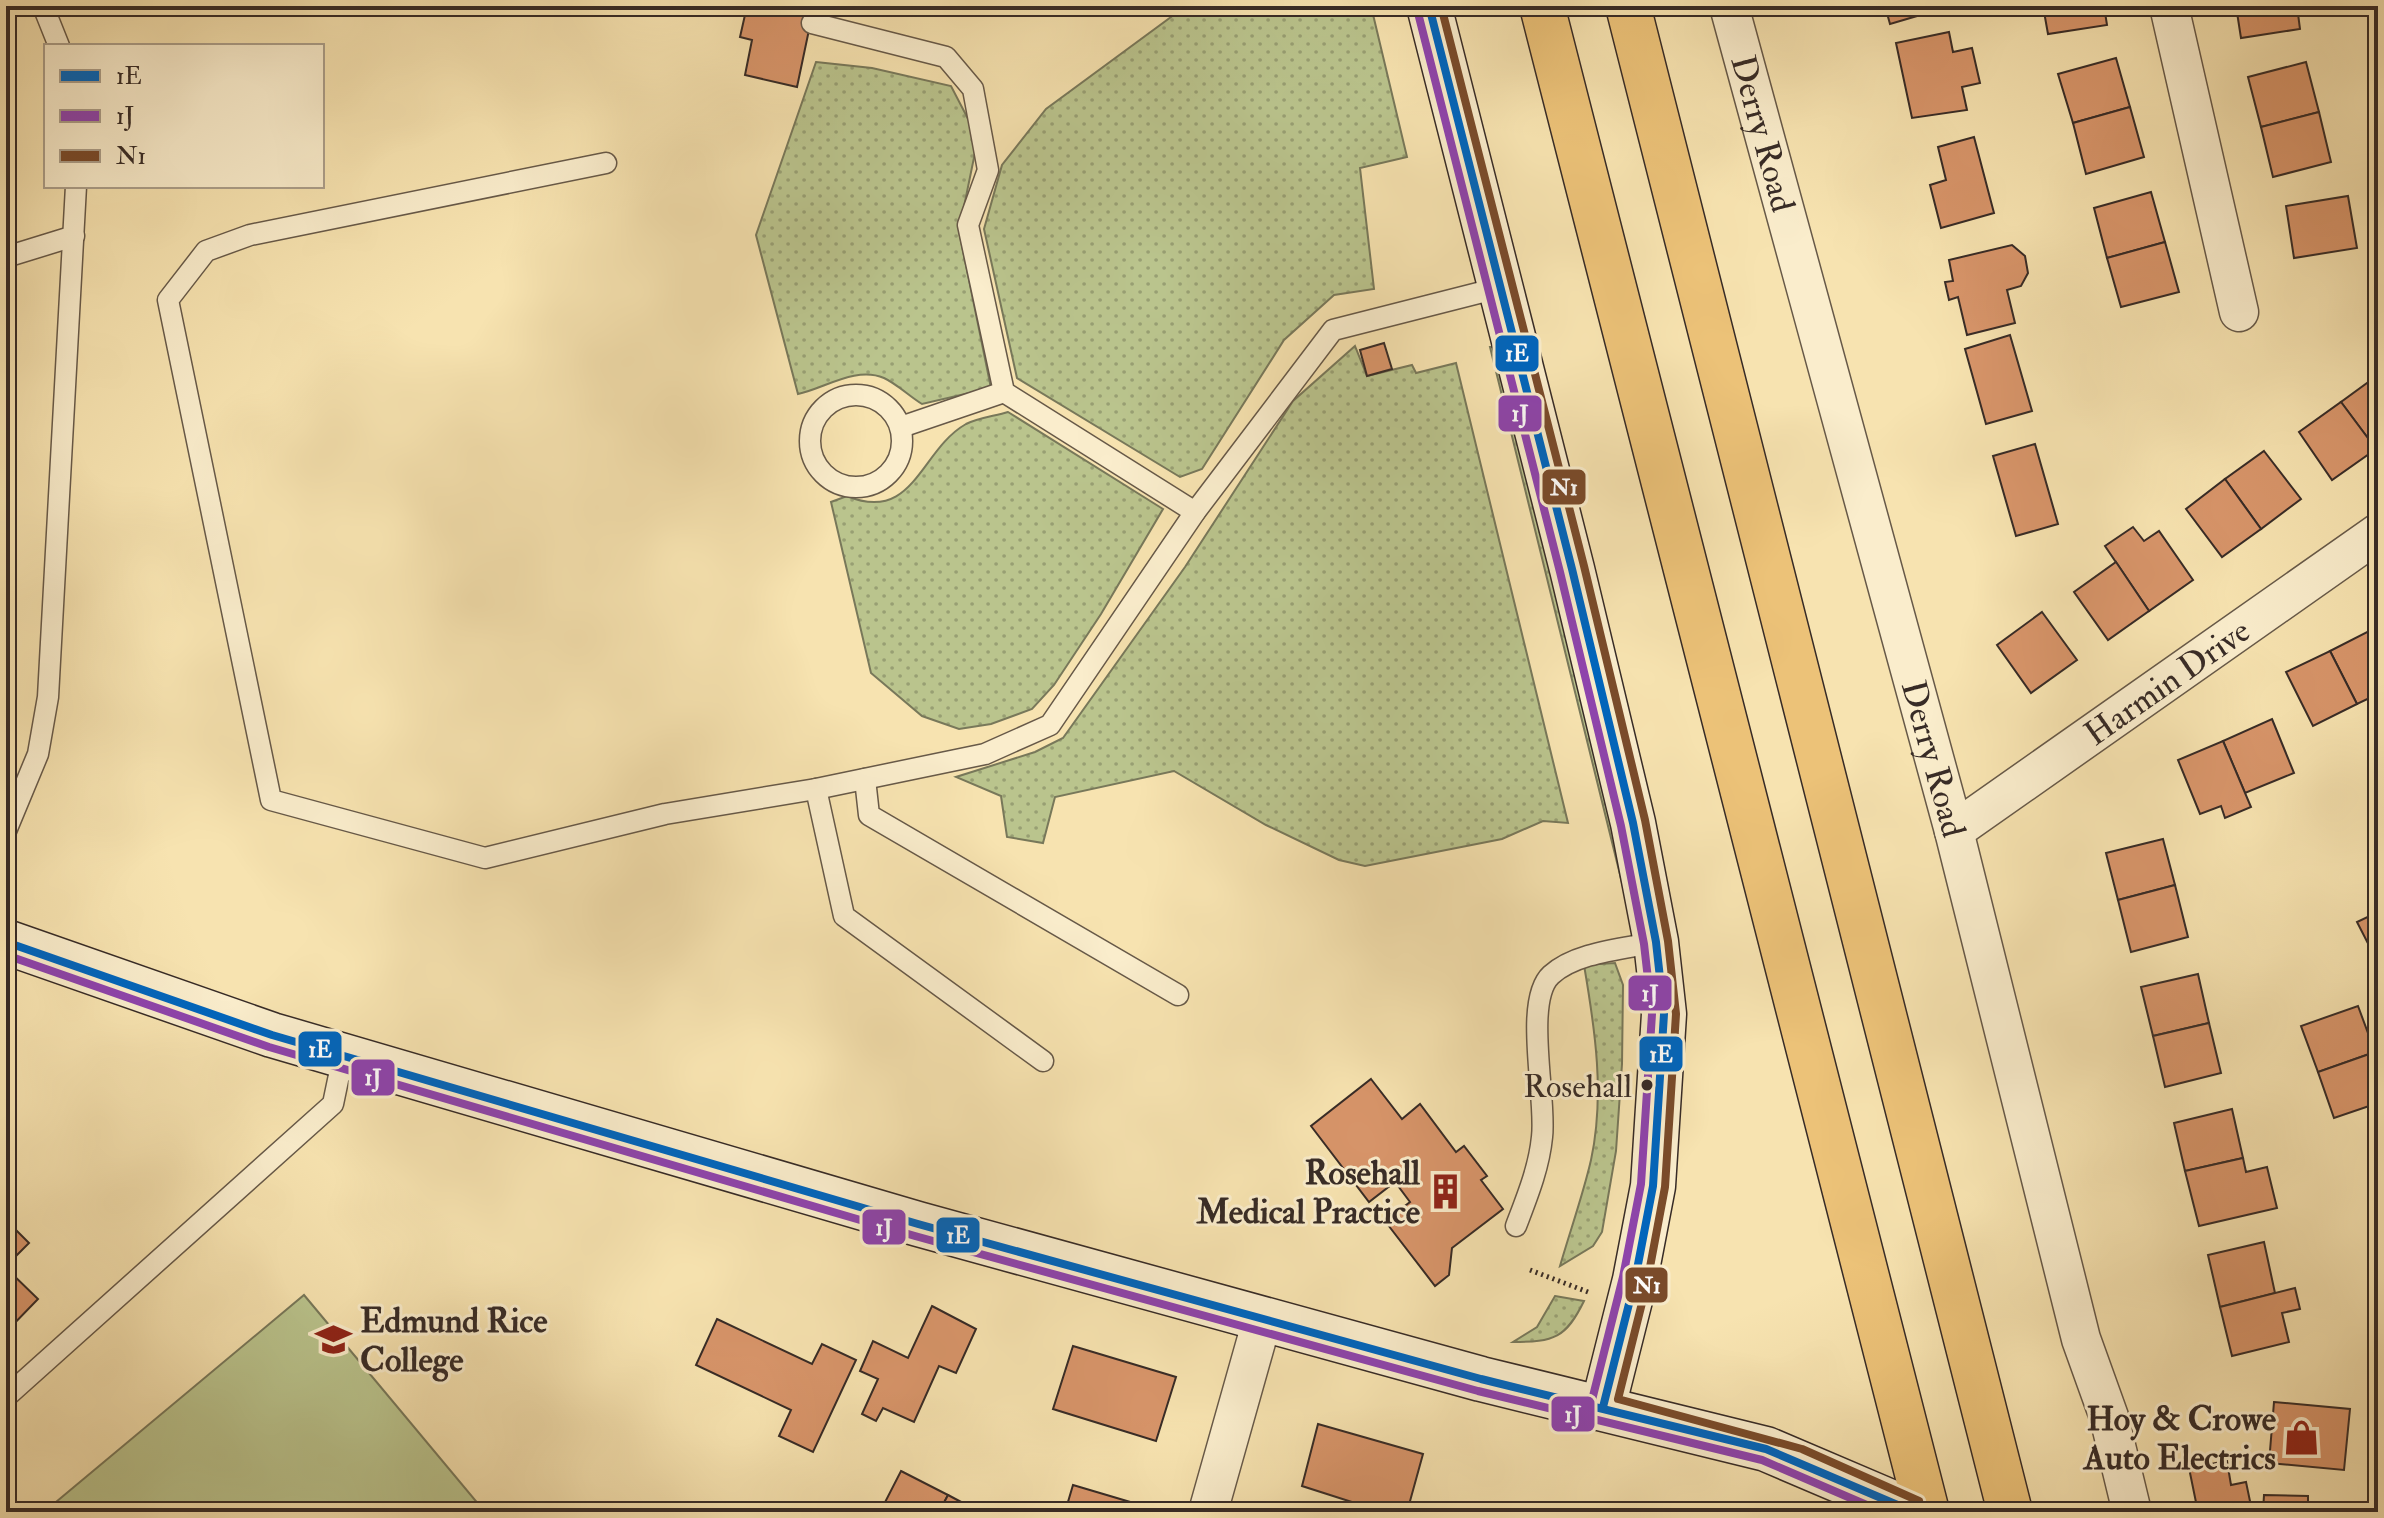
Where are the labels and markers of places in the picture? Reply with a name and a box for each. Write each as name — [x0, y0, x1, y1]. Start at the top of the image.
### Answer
place label: Rosehall — [1523, 1067, 1632, 1107]
marker: Rosehall — [1639, 1077, 1655, 1093]
place label: Rosehall Medical Practice — [1196, 1152, 1421, 1234]
building icon: Rosehall Medical Practice — [1427, 1173, 1465, 1211]
place label: Edmund Rice College — [360, 1300, 548, 1382]
school or university icon: Edmund Rice College — [315, 1321, 353, 1359]
place label: Hoy & Crowe Auto Electrics — [2082, 1398, 2277, 1480]
shop icon: Hoy & Crowe Auto Electrics — [2283, 1419, 2321, 1457]

